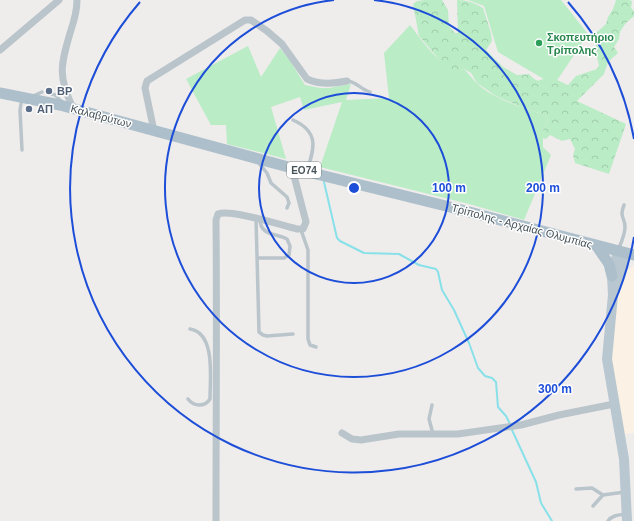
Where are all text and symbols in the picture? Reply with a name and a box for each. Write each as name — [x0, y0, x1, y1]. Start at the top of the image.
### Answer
place label: Σκοπευτήριο Τρίπολης — [547, 31, 614, 57]
marker: Σκοπευτήριο Τρίπολης — [534, 38, 544, 48]
place label: BP — [57, 85, 72, 97]
marker: BP — [44, 86, 54, 96]
street label: Καλαβρύτων — [69, 102, 133, 130]
place label: ΑΠ — [37, 103, 53, 115]
marker: ΑΠ — [24, 104, 34, 114]
road number: ΕΟ74 — [287, 162, 321, 178]
centre of rings — [347, 181, 361, 195]
text: 100 m — [432, 181, 466, 195]
text: 200 m — [526, 181, 560, 195]
street label: Τρίπολης - Αρχαίας Ολυμπίας — [450, 201, 594, 251]
text: 300 m — [538, 382, 572, 396]

